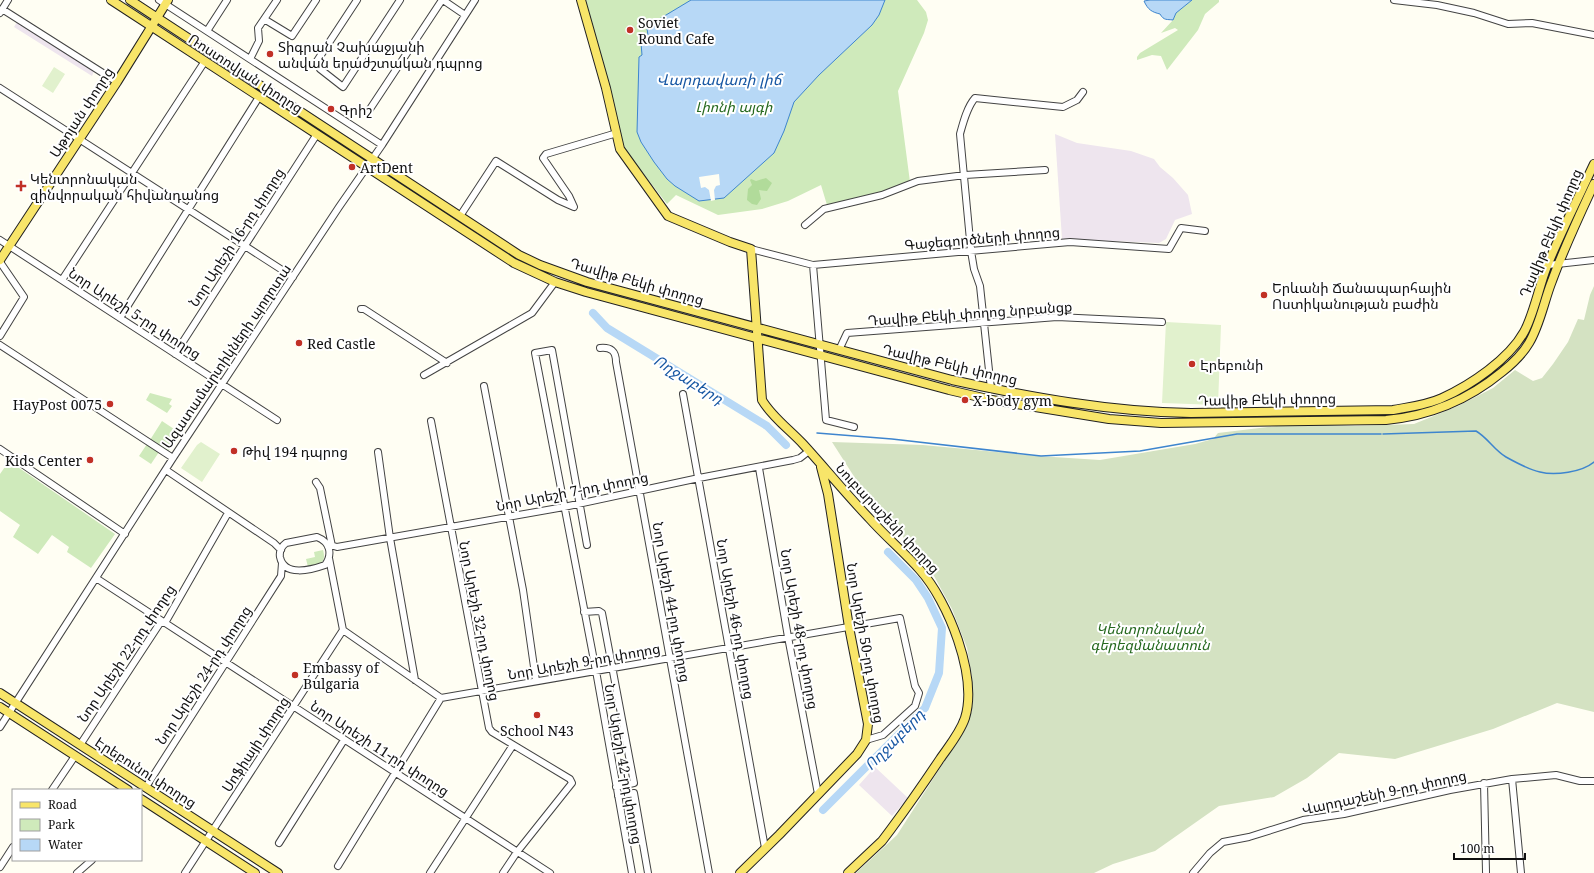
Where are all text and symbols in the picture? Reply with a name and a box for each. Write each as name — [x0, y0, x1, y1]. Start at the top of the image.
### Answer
place label: Soviet Round Cafe — [638, 13, 715, 48]
marker: Soviet Round Cafe — [625, 25, 635, 35]
street label: Ռոստովյան փողոց — [185, 29, 307, 117]
place label: Տիգրան Չախաջյանի անվան երաժշտական դպրոց — [278, 37, 483, 72]
marker: Տիգրան Չախաջյանի անվան երաժշտական դպրոց — [265, 49, 275, 59]
street label: Աթոյան փողոց — [45, 63, 117, 161]
water label: Վարդավառի լիճ — [657, 69, 784, 89]
park label: Լիոնի այգի — [696, 97, 773, 116]
place label: Գրիշ — [339, 100, 372, 119]
marker: Գրիշ — [326, 104, 336, 114]
place label: ArtDent — [360, 158, 413, 177]
marker: ArtDent — [347, 162, 357, 172]
street label: Նոր Արեշի 16-րդ փողոց — [184, 164, 288, 310]
street label: Դավիթ Բեկի փողոց — [1514, 166, 1586, 300]
place label: Կենտրոնական զինվորական հիվանդանոց — [30, 169, 219, 204]
marker: Կենտրոնական զինվորական հիվանդանոց — [15, 180, 27, 192]
street label: Գաջեգործների փողոց — [903, 222, 1061, 254]
street label: Դավիթ Բեկի փողոց — [568, 253, 706, 309]
street label: Ազատամարտիկների պողոտա — [157, 260, 295, 452]
street label: Նոր Արեշի 5-րդ փողոց — [65, 263, 205, 363]
place label: Երևանի Ճանապարհային Ոստիկանության բաժին — [1272, 278, 1451, 313]
marker: Երևանի Ճանապարհային Ոստիկանության բաժին — [1259, 290, 1269, 300]
street label: Դավիթ Բեկի փողոց նրբանցք — [867, 296, 1073, 330]
place label: Red Castle — [307, 334, 375, 353]
marker: Red Castle — [294, 338, 304, 348]
street label: Դավիթ Բեկի փողոց — [880, 339, 1020, 389]
water label: Ողջաբերդ — [650, 350, 728, 408]
place label: Էրեբունի — [1200, 355, 1263, 374]
marker: Էրեբունի — [1187, 359, 1197, 369]
street label: Դավիթ Բեկի փողոց — [1198, 388, 1336, 410]
place label: X-body gym — [973, 391, 1052, 410]
place label: HayPost 0075 — [13, 395, 102, 414]
marker: X-body gym — [960, 395, 970, 405]
marker: HayPost 0075 — [105, 399, 115, 409]
place label: Թիվ 194 դպրոց — [242, 442, 348, 461]
marker: Թիվ 194 դպրոց — [229, 446, 239, 456]
place label: Kids Center — [5, 451, 82, 470]
marker: Kids Center — [85, 455, 95, 465]
street label: Նուբարաշենի փողոց — [832, 459, 944, 577]
street label: Նոր Արեշի 7-րդ փողոց — [494, 467, 650, 515]
street label: Նոր Արեշի 44-րդ փողոց — [649, 520, 695, 684]
street label: Նոր Արեշի 46-րդ փողոց — [713, 537, 759, 701]
street label: Նոր Արեշի 32-րդ փողոց — [455, 539, 505, 703]
street label: Նոր Արեշի 48-րդ փողոց — [777, 547, 823, 711]
street label: Նոր Արեշի 50-րդ փողոց — [843, 561, 889, 725]
street label: Նոր Արեշի 22-րդ փողոց — [73, 580, 179, 726]
street label: Նոր Արեշի 24-րդ փողոց — [151, 602, 255, 748]
park label: Կենտրոնական գերեզմանատուն — [1090, 619, 1210, 654]
street label: Նոր Արեշի 9-րդ փողոց — [506, 638, 662, 684]
place label: Embassy of Bulgaria — [303, 658, 381, 693]
marker: Embassy of Bulgaria — [290, 670, 300, 680]
street label: Նոր Արեշի 42-րդ փողոց — [601, 682, 647, 846]
street label: Սոֆիայի փողոց — [217, 692, 293, 796]
street label: Նոր Արեշի 11-րդ փողոց — [307, 696, 453, 800]
water label: Ողջաբերդ — [860, 704, 929, 774]
marker: School N43 — [532, 710, 542, 720]
place label: School N43 — [500, 721, 574, 740]
street label: Էրեբունու փողոց — [92, 732, 200, 812]
street label: Վարդաշենի 9-րդ փողոց — [1300, 765, 1468, 819]
legend — [12, 789, 142, 861]
text: Road — [48, 796, 78, 813]
text: Park — [48, 816, 76, 833]
scale bar — [1454, 835, 1525, 861]
text: Water — [48, 836, 83, 853]
text: 100 m — [1460, 840, 1495, 857]

